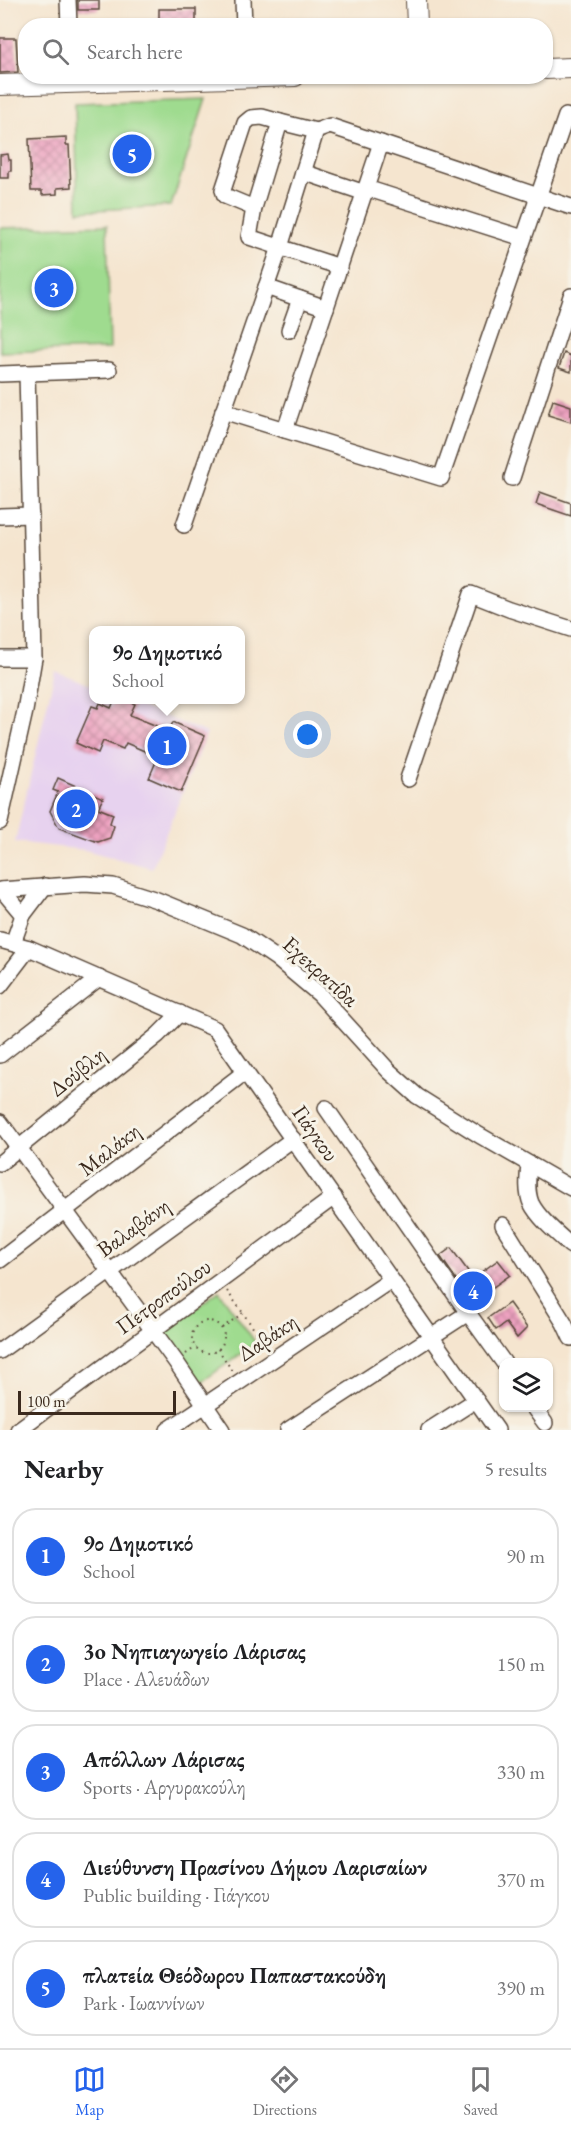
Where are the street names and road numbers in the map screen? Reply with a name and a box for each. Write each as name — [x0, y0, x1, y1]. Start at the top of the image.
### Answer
street label: Εχεκρατίδα — [277, 930, 365, 1014]
street label: Δούβλη — [43, 1040, 112, 1103]
street label: Γιάγκου — [286, 1099, 345, 1167]
street label: Μαλάκη — [73, 1116, 146, 1183]
street label: Βαλαβάνη — [91, 1191, 176, 1264]
street label: Πετροπούλου — [110, 1252, 217, 1341]
street label: Δαβάκη — [232, 1307, 303, 1368]

